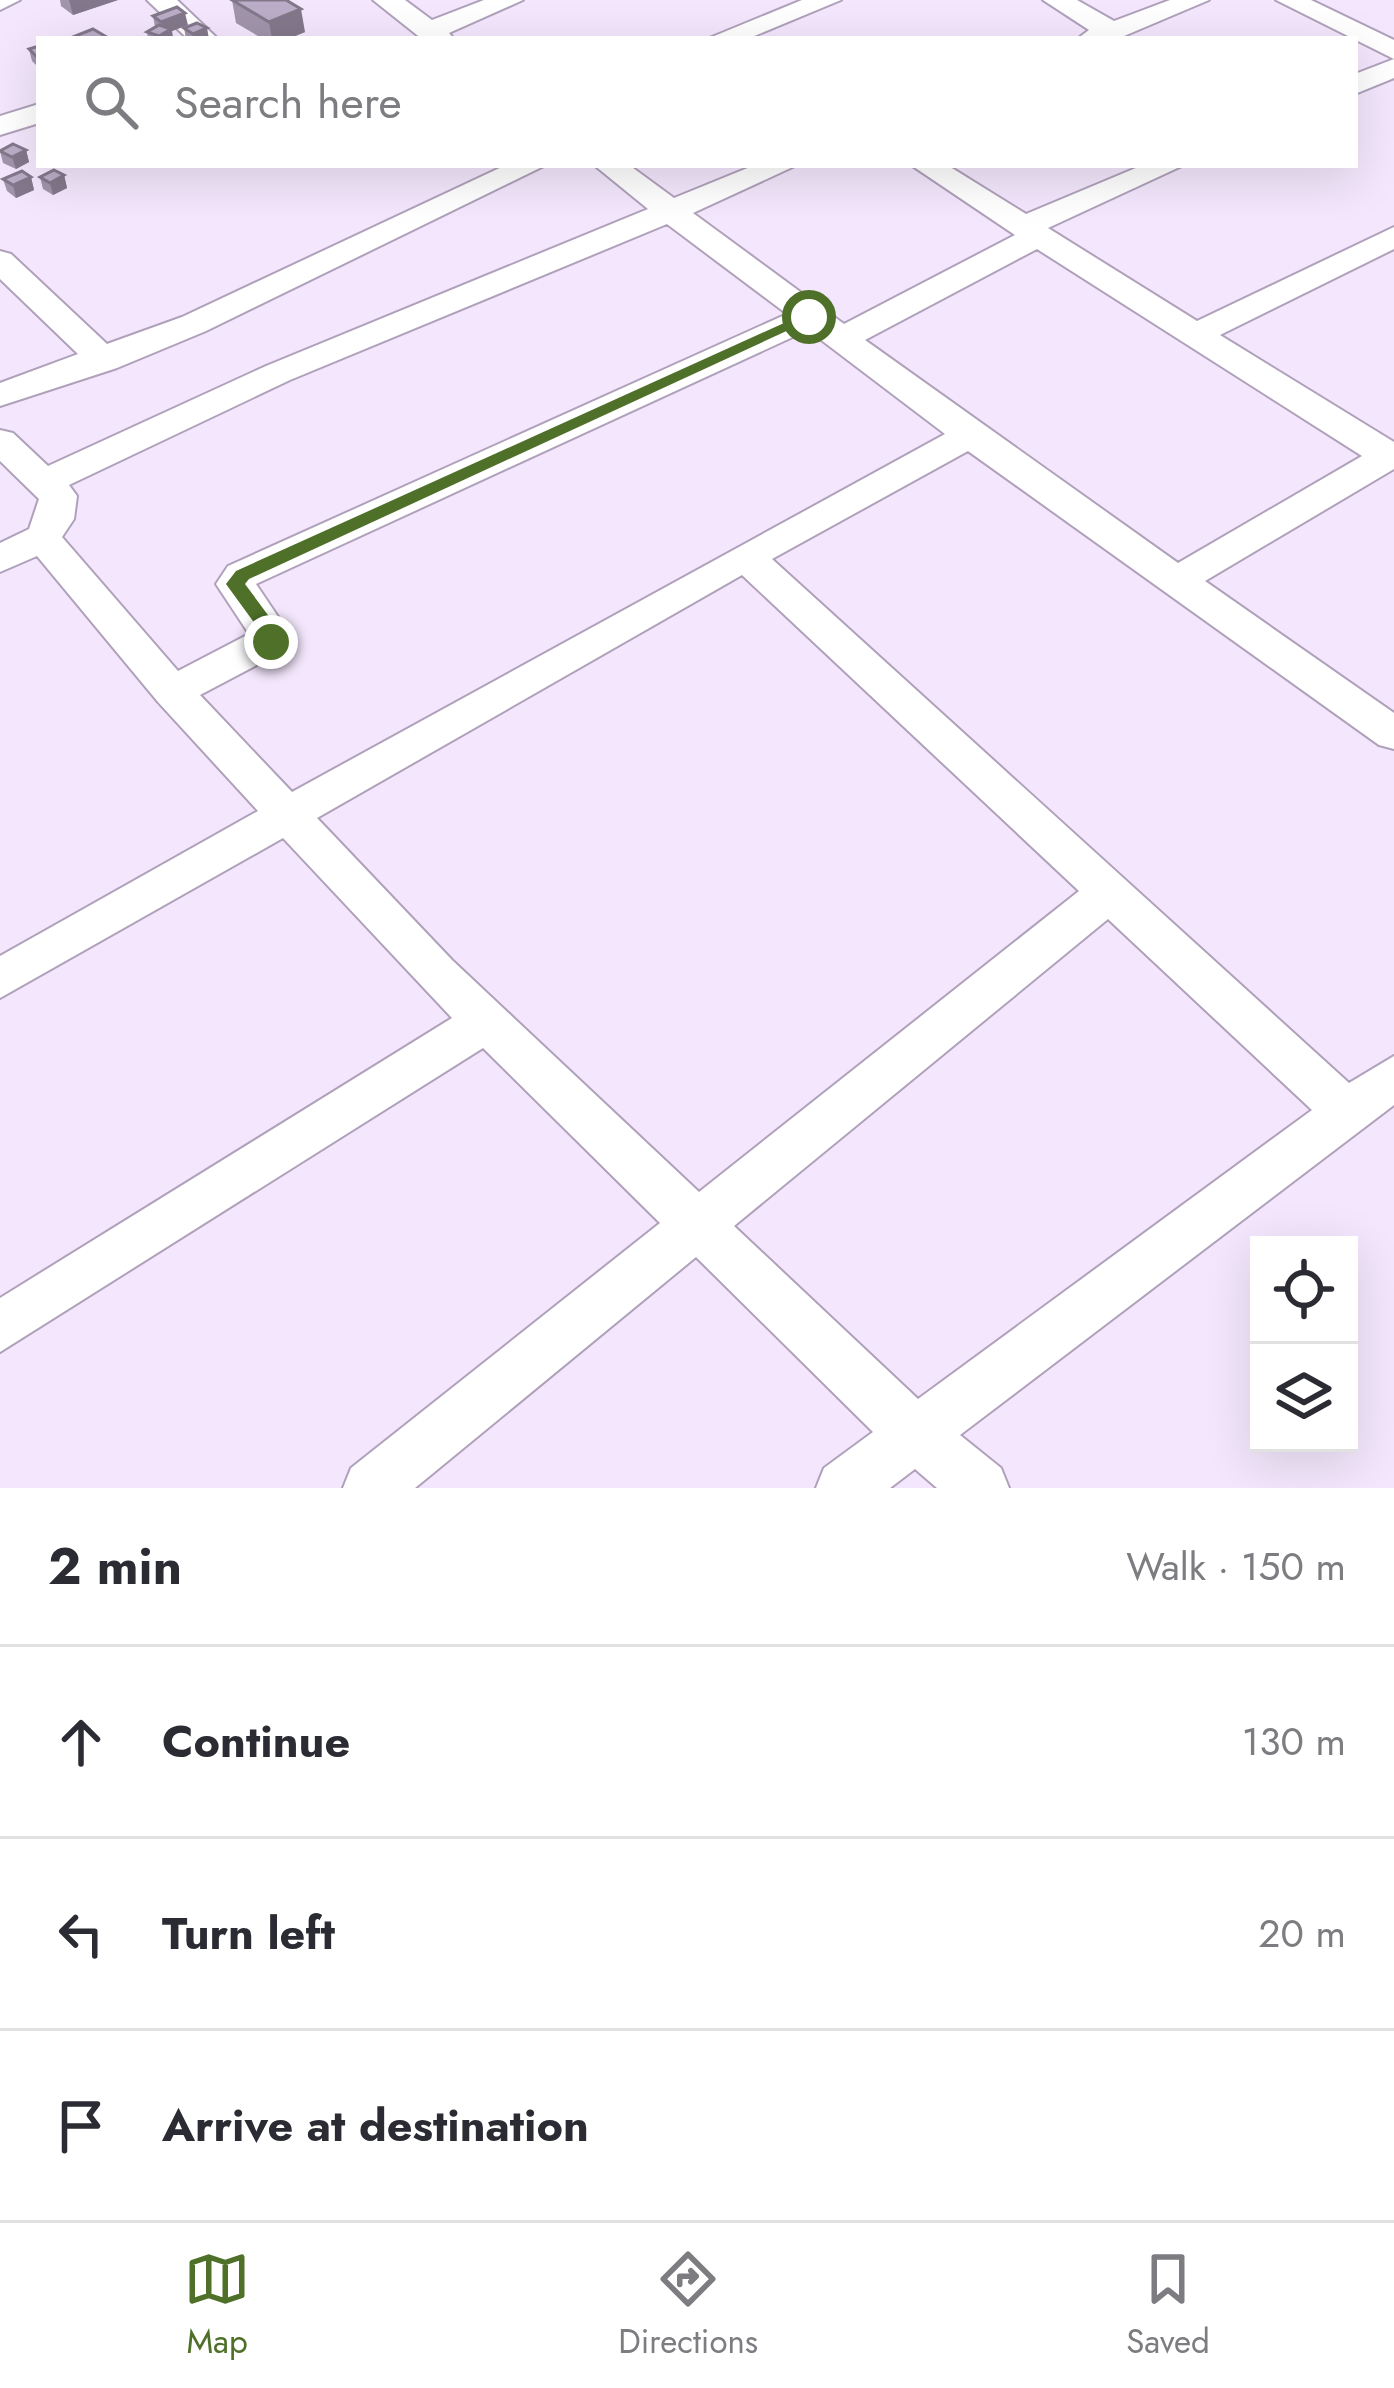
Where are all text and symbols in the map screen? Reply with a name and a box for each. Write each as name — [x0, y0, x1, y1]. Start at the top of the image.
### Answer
search box — [36, 36, 1358, 168]
icon: search — [78, 69, 144, 135]
text: Search here — [174, 70, 402, 135]
route start — [782, 290, 836, 344]
route end — [244, 615, 298, 669]
map controls — [1250, 1236, 1358, 1452]
button: locate — [1250, 1236, 1358, 1344]
button: layers — [1250, 1344, 1358, 1452]
text: 2 min — [48, 1529, 182, 1603]
text: Walk · 150 m — [1126, 1538, 1346, 1595]
icon: ahead — [48, 1709, 114, 1775]
text: Continue — [162, 1709, 350, 1774]
text: 130 m — [1242, 1713, 1346, 1770]
icon: left — [48, 1901, 114, 1967]
text: Turn left — [162, 1901, 335, 1966]
text: 20 m — [1258, 1905, 1346, 1962]
icon: arrive — [48, 2093, 114, 2159]
text: Arrive at destination — [162, 2093, 589, 2158]
tab: Map — [184, 2246, 250, 2365]
tab: Directions — [618, 2246, 758, 2365]
tab: Saved — [1126, 2246, 1210, 2365]

